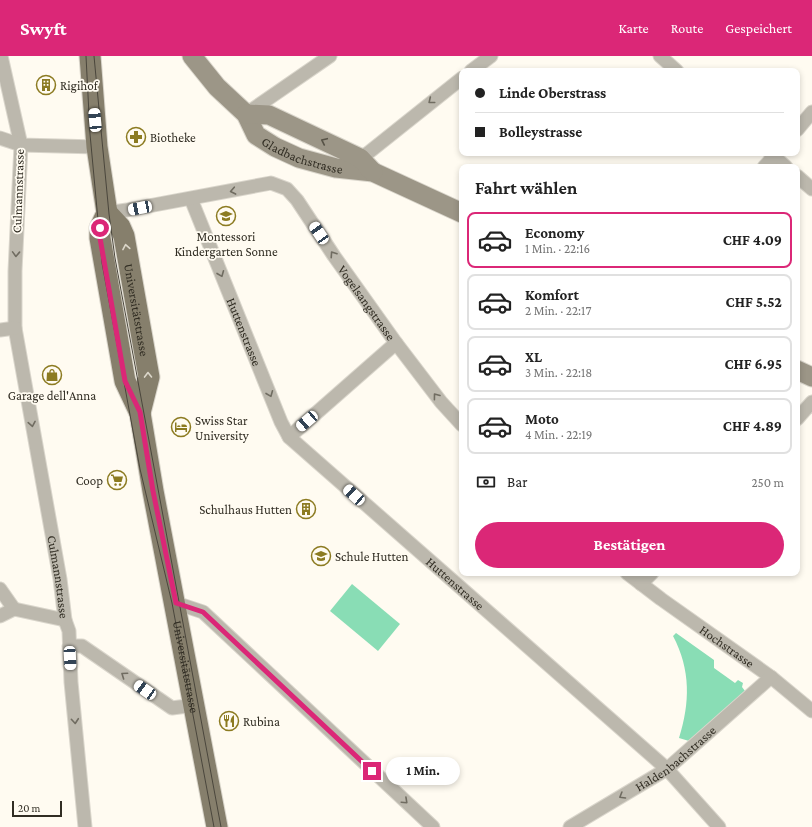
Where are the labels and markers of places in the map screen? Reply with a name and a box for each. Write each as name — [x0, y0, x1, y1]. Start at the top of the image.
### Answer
building icon: Rigihof — [35, 74, 57, 96]
place label: Rigihof — [60, 78, 99, 93]
pharmacy icon: Biotheke — [125, 126, 147, 148]
place label: Biotheke — [150, 130, 196, 145]
school or university icon: Montessori Kindergarten Sonne — [215, 205, 237, 227]
place label: Montessori Kindergarten Sonne — [174, 229, 278, 259]
shop icon: Garage dell'Anna — [41, 364, 63, 386]
place label: Garage dell'Anna — [8, 388, 96, 403]
place label: Swiss Star University — [195, 413, 250, 443]
hotel icon: Swiss Star University — [170, 416, 192, 438]
supermarket icon: Coop — [106, 469, 128, 491]
place label: Coop — [76, 473, 103, 488]
building icon: Schulhaus Hutten — [295, 498, 317, 520]
place label: Schulhaus Hutten — [199, 502, 292, 517]
school or university icon: Schule Hutten — [310, 545, 332, 567]
place label: Schule Hutten — [335, 549, 409, 564]
restaurant icon: Rubina — [218, 710, 240, 732]
place label: Rubina — [243, 714, 280, 729]

